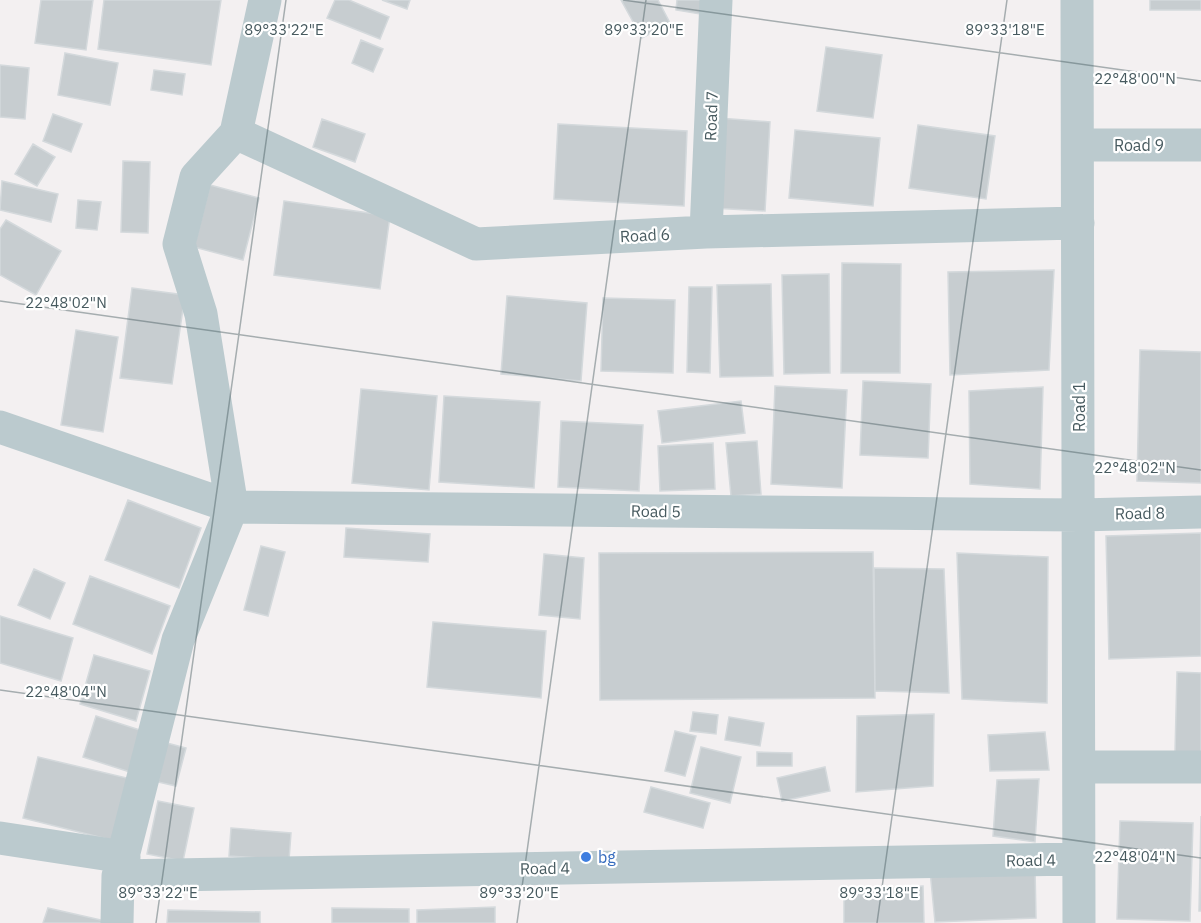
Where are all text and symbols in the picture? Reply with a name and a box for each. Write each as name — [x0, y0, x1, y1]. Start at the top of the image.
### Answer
text: 89°33'22"E — [244, 20, 324, 39]
text: 89°33'20"E — [604, 20, 684, 39]
text: 89°33'18"E — [965, 20, 1045, 39]
text: 22°48'00"N — [1094, 69, 1176, 88]
street label: Road 7 — [700, 91, 722, 141]
street label: Road 9 — [1114, 135, 1164, 155]
street label: Road 6 — [619, 224, 671, 246]
text: 22°48'02"N — [25, 293, 107, 312]
street label: Road 1 — [1069, 382, 1089, 432]
text: 22°48'02"N — [1094, 458, 1176, 477]
street label: Road 5 — [631, 501, 681, 521]
street label: Road 8 — [1115, 503, 1165, 523]
text: 22°48'04"N — [25, 682, 107, 701]
place label: bg — [598, 847, 616, 867]
text: 22°48'04"N — [1094, 847, 1176, 866]
marker: bg — [579, 850, 593, 864]
street label: Road 4 — [1006, 850, 1056, 870]
street label: Road 4 — [520, 858, 570, 878]
text: 89°33'22"E — [118, 883, 198, 902]
text: 89°33'20"E — [479, 883, 559, 902]
text: 89°33'18"E — [839, 883, 919, 902]

